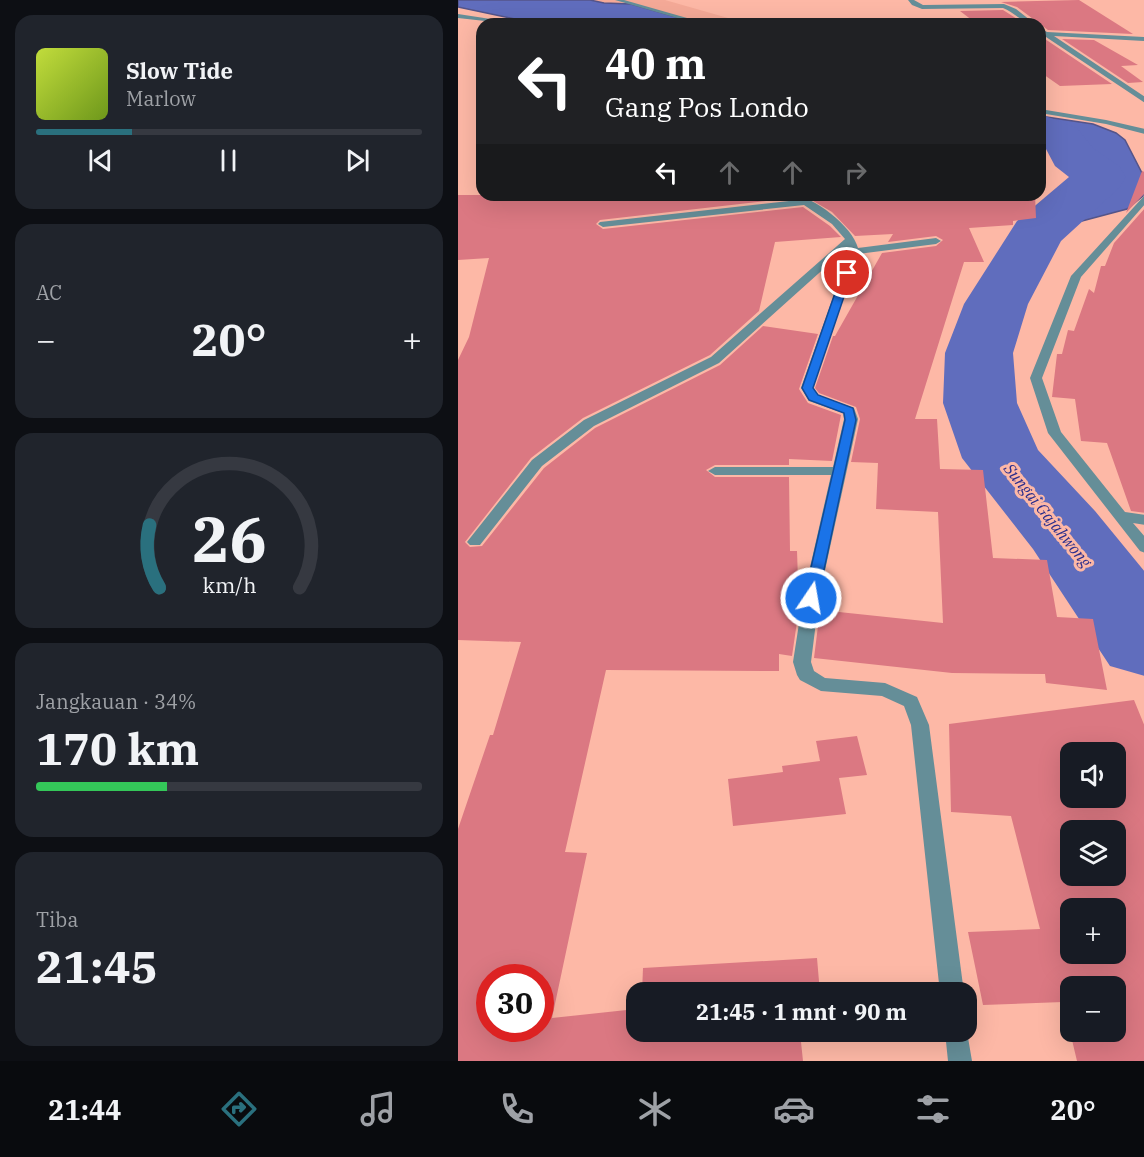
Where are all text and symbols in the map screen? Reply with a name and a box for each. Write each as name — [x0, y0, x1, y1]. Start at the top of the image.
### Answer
text: 40 m — [605, 36, 706, 91]
icon: left — [506, 42, 584, 120]
text: Slow Tide — [126, 56, 233, 85]
text: Marlow — [126, 85, 196, 112]
text: Gang Pos Londo — [605, 89, 809, 124]
icon: previous — [84, 144, 117, 177]
icon: pause — [212, 144, 245, 177]
icon: next — [341, 144, 374, 177]
icon: left — [650, 156, 683, 189]
icon: ahead — [713, 156, 746, 189]
icon: ahead — [776, 156, 809, 189]
icon: right — [839, 156, 872, 189]
pin — [821, 247, 872, 298]
icon: arrive — [830, 256, 863, 289]
text: AC — [36, 279, 62, 306]
text: 20° — [191, 310, 267, 368]
text: − — [36, 318, 56, 361]
text: + — [402, 318, 422, 361]
water label: Sungai Gajahwong — [999, 458, 1096, 571]
text: 26 — [192, 498, 266, 579]
position arrow — [779, 566, 843, 630]
text: km/h — [202, 571, 256, 599]
text: Jangkauan · 34% — [36, 688, 196, 715]
text: 170 km — [36, 719, 199, 777]
map controls — [1060, 742, 1126, 1042]
button: sound — [1060, 742, 1126, 808]
button: layers — [1060, 820, 1126, 886]
button: + — [1060, 898, 1126, 964]
text: Tiba — [36, 906, 78, 933]
text: 21:45 — [36, 937, 158, 995]
speed limit sign: 30 — [476, 964, 554, 1042]
button: − — [1060, 976, 1126, 1042]
text: 21:45 · 1 mnt · 90 m — [696, 997, 907, 1026]
icon: directions — [218, 1088, 260, 1130]
icon: music — [357, 1088, 399, 1130]
icon: phone — [496, 1088, 538, 1130]
icon: climate — [634, 1088, 676, 1130]
icon: car — [773, 1088, 815, 1130]
icon: filters — [912, 1088, 954, 1130]
text: 21:44 — [48, 1092, 121, 1127]
text: 20° — [1050, 1092, 1096, 1127]

